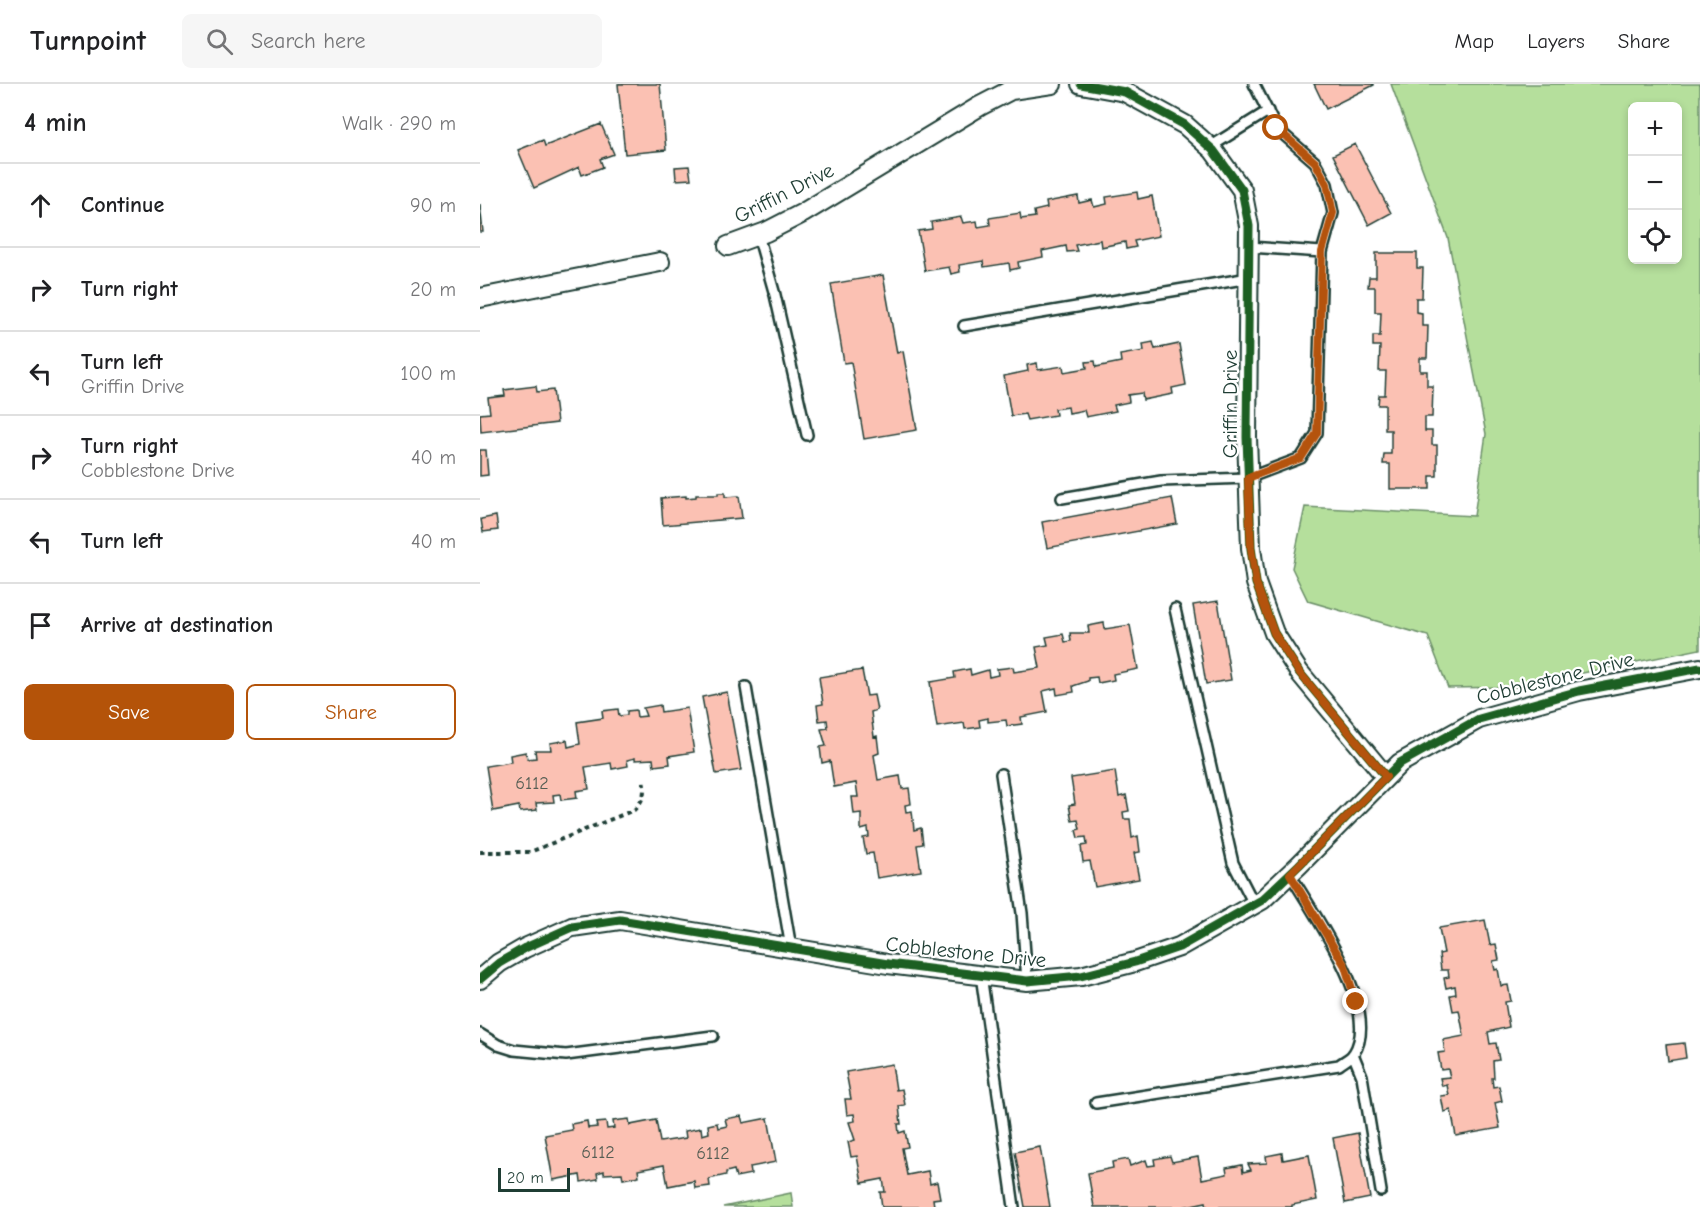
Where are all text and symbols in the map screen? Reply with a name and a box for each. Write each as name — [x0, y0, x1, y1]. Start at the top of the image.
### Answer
search box — [182, 14, 602, 68]
text: Turnpoint — [30, 25, 146, 57]
icon: search — [203, 25, 236, 58]
text: Search here — [251, 28, 365, 54]
text: Map — [1455, 29, 1494, 53]
text: Layers — [1527, 29, 1585, 53]
text: Share — [1618, 29, 1670, 53]
map controls — [1628, 102, 1682, 264]
button: + — [1628, 102, 1682, 156]
text: 4 min — [24, 108, 87, 138]
text: Walk · 290 m — [342, 112, 456, 135]
route start — [1262, 114, 1288, 140]
button: − — [1628, 156, 1682, 210]
street label: Griffin Drive — [730, 158, 838, 228]
icon: ahead — [24, 189, 57, 222]
text: Continue — [81, 192, 164, 218]
text: 90 m — [410, 194, 456, 217]
button: locate — [1628, 210, 1682, 264]
icon: right — [24, 273, 57, 306]
text: Turn right — [81, 276, 178, 302]
text: 20 m — [410, 278, 456, 301]
text: Turn left — [81, 349, 163, 375]
street label: Griffin Drive — [1218, 350, 1242, 458]
icon: left — [24, 357, 57, 390]
text: 100 m — [401, 362, 456, 385]
text: Griffin Drive — [81, 375, 184, 398]
text: Turn right — [81, 433, 178, 459]
icon: right — [24, 441, 57, 474]
text: 40 m — [411, 446, 456, 469]
text: Cobblestone Drive — [81, 459, 235, 482]
icon: left — [24, 525, 57, 558]
text: Turn left — [81, 528, 163, 554]
text: 40 m — [411, 530, 456, 553]
icon: arrive — [24, 609, 57, 642]
text: Arrive at destination — [81, 612, 273, 638]
street label: Cobblestone Drive — [1474, 647, 1636, 709]
button: Save — [24, 684, 234, 740]
button: Share — [246, 684, 456, 740]
house number: 6112 — [515, 773, 549, 794]
street label: Cobblestone Drive — [885, 932, 1047, 972]
route end — [1342, 988, 1368, 1014]
house number: 6112 — [581, 1142, 615, 1163]
house number: 6112 — [696, 1143, 730, 1164]
scale bar — [498, 1165, 570, 1192]
text: 20 m — [507, 1169, 544, 1187]

